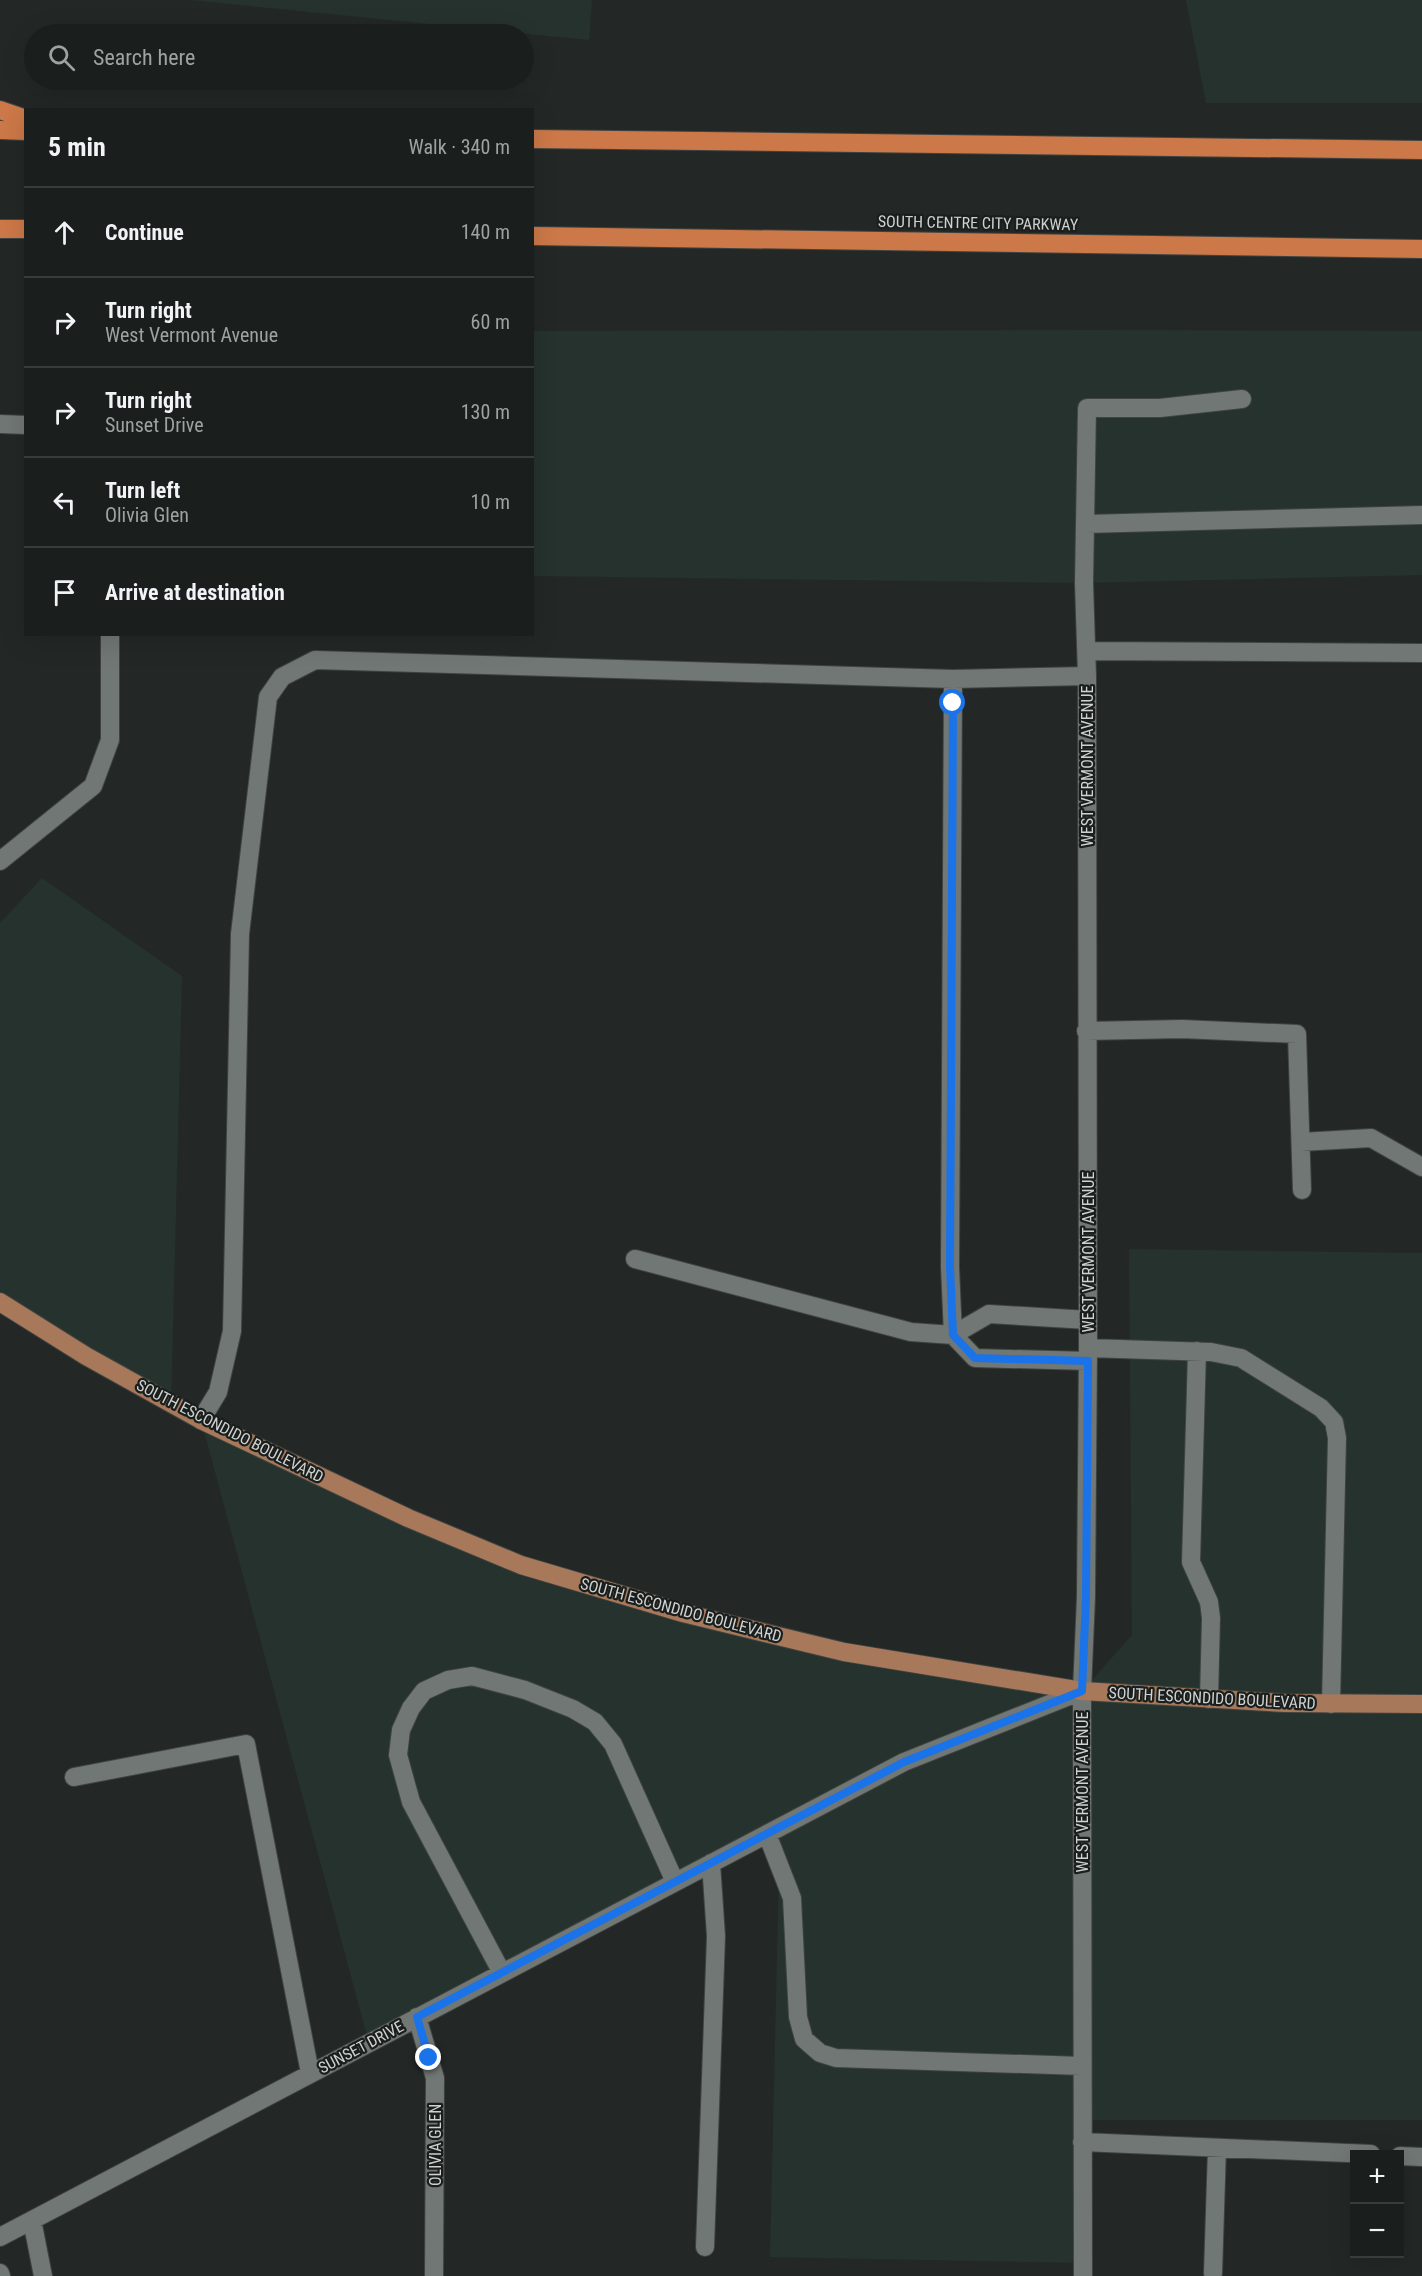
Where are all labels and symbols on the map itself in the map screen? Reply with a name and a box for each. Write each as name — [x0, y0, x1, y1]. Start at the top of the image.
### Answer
street label: SOUTH CENTRE CITY PARKWAY — [878, 212, 1079, 234]
street label: WEST VERMONT AVENUE — [1078, 685, 1097, 846]
route start — [939, 689, 965, 715]
street label: WEST VERMONT AVENUE — [1079, 1171, 1098, 1332]
street label: SOUTH ESCONDIDO BOULEVARD — [133, 1375, 327, 1487]
street label: SOUTH ESCONDIDO BOULEVARD — [578, 1574, 784, 1646]
street label: SOUTH ESCONDIDO BOULEVARD — [1108, 1683, 1316, 1713]
street label: WEST VERMONT AVENUE — [1073, 1711, 1092, 1872]
street label: SUNSET DRIVE — [315, 2017, 407, 2077]
route end — [415, 2044, 441, 2070]
street label: OLIVIA GLEN — [426, 2104, 445, 2186]

